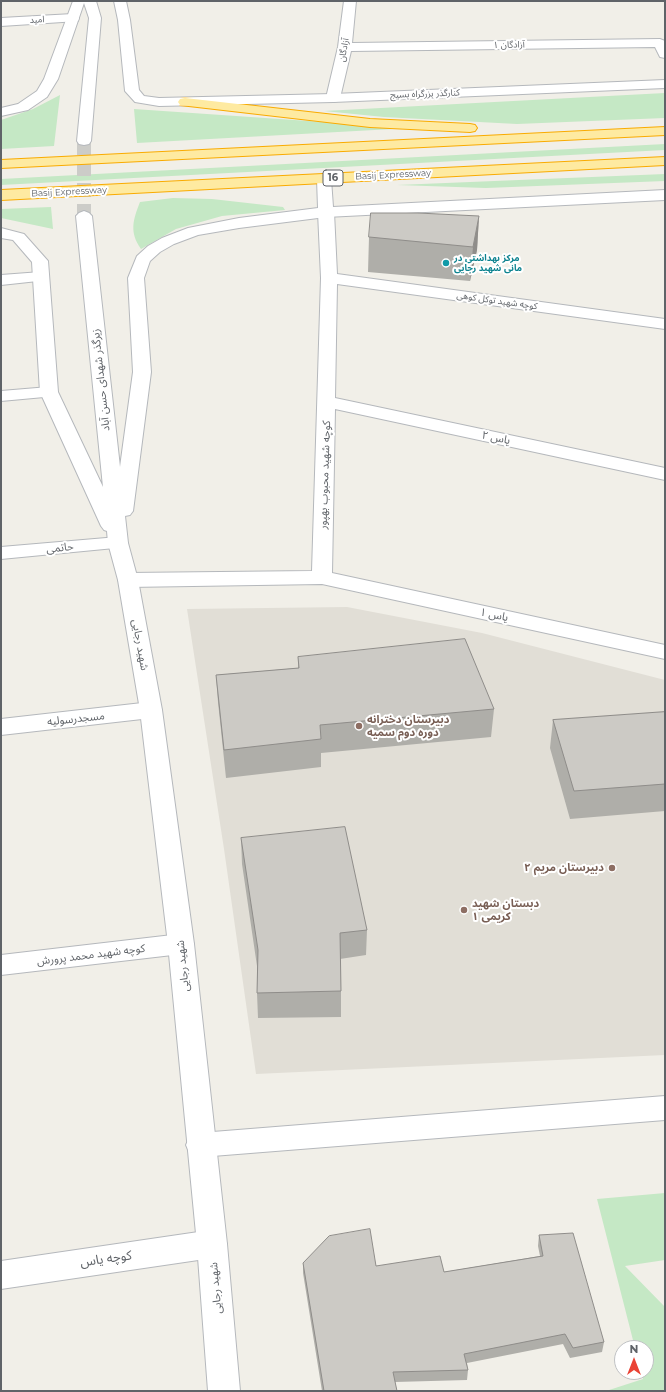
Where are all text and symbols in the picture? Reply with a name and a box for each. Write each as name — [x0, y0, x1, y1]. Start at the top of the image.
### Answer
street label: امید — [29, 14, 45, 26]
street label: آزادگان — [337, 37, 351, 63]
street label: آزادگان ۱ — [493, 39, 525, 51]
street label: کنارگذر بزرگراه بسیج — [390, 87, 460, 101]
street label: Basij Expressway — [355, 168, 431, 182]
road number: 16 — [323, 170, 343, 186]
street label: Basij Expressway — [31, 185, 107, 199]
place label: مرکز بهداشتی در مانی شهید رجایی — [454, 253, 522, 274]
marker: مرکز بهداشتی در مانی شهید رجایی — [441, 258, 451, 268]
street label: کوچه شهید توکل کوهی — [456, 290, 538, 312]
street label: زیرگذر شهدای حسن آباد — [89, 328, 113, 432]
street label: کوچه شهید محبوب بهپور — [317, 420, 333, 530]
street label: یاس ۲ — [480, 429, 512, 447]
street label: حاتمی — [46, 540, 74, 556]
street label: یاس ۱ — [478, 606, 510, 624]
street label: شهید رجایی — [129, 618, 151, 672]
street label: مسجدرسولیه — [47, 709, 105, 729]
place label: دبیرستان دخترانه دوره دوم سمیه — [367, 713, 449, 739]
marker: دبیرستان دخترانه دوره دوم سمیه — [354, 721, 364, 731]
place label: دبیرستان مریم ۲ — [524, 861, 604, 875]
marker: دبیرستان مریم ۲ — [607, 863, 617, 873]
place label: دبستان شهید کریمی ۱ — [472, 897, 539, 923]
marker: دبستان شهید کریمی ۱ — [459, 905, 469, 915]
street label: شهید رجایی — [174, 940, 192, 992]
street label: کوچه شهید محمد پرورش — [36, 942, 146, 968]
street label: کوچه یاس — [79, 1248, 133, 1270]
street label: شهید رجایی — [207, 1262, 225, 1314]
north arrow — [614, 1340, 654, 1380]
text: N — [630, 1342, 638, 1356]

